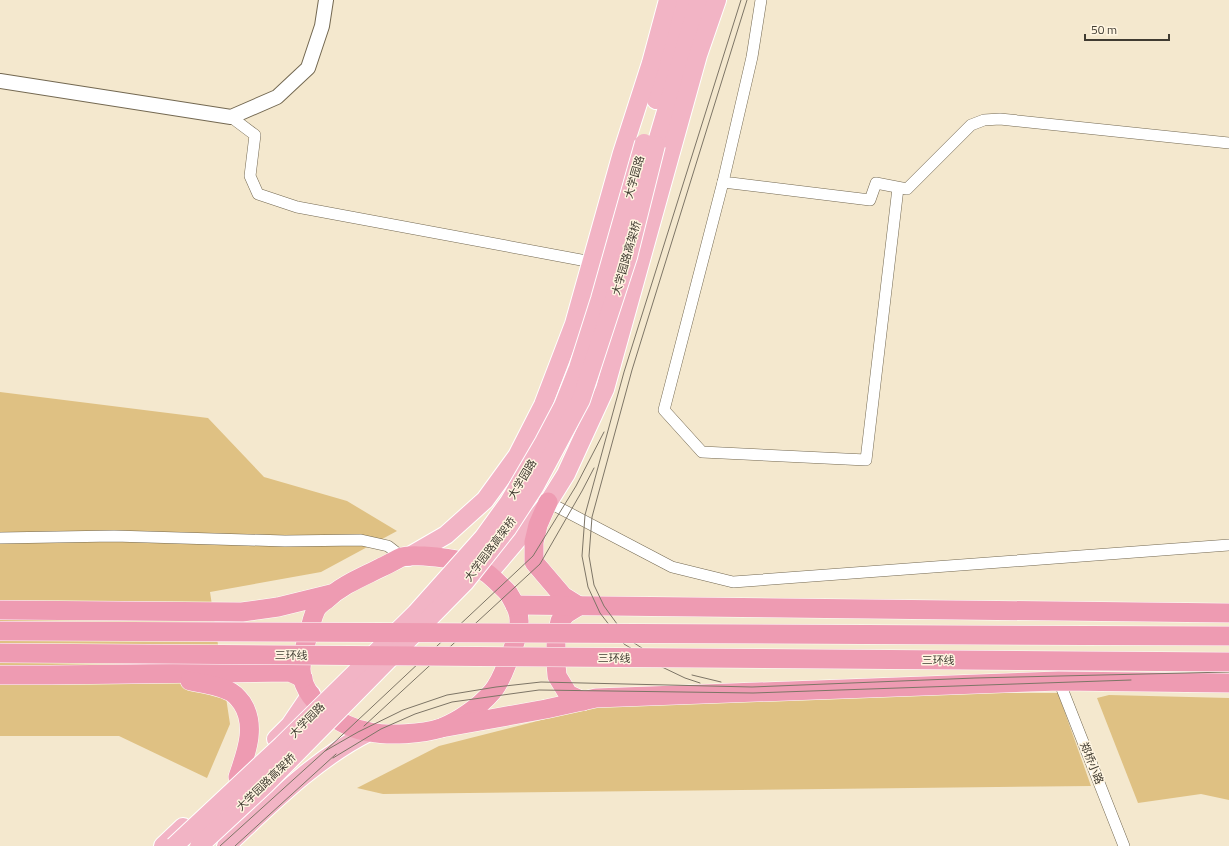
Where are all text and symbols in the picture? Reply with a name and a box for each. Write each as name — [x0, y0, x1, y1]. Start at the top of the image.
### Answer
scale bar — [1085, 16, 1169, 42]
text: 50 m — [1091, 20, 1117, 39]
street label: 大学园路 — [620, 154, 648, 200]
street label: 大学园路高架桥 — [608, 219, 644, 297]
street label: 大学园路 — [504, 456, 540, 502]
street label: 大学园路高架桥 — [460, 513, 520, 585]
street label: 三环线 — [275, 647, 308, 663]
street label: 三环线 — [598, 650, 631, 666]
street label: 三环线 — [922, 652, 955, 668]
street label: 大学园路 — [286, 699, 328, 741]
street label: 郑桥小路 — [1076, 740, 1108, 786]
street label: 大学园路高架桥 — [233, 750, 299, 814]

